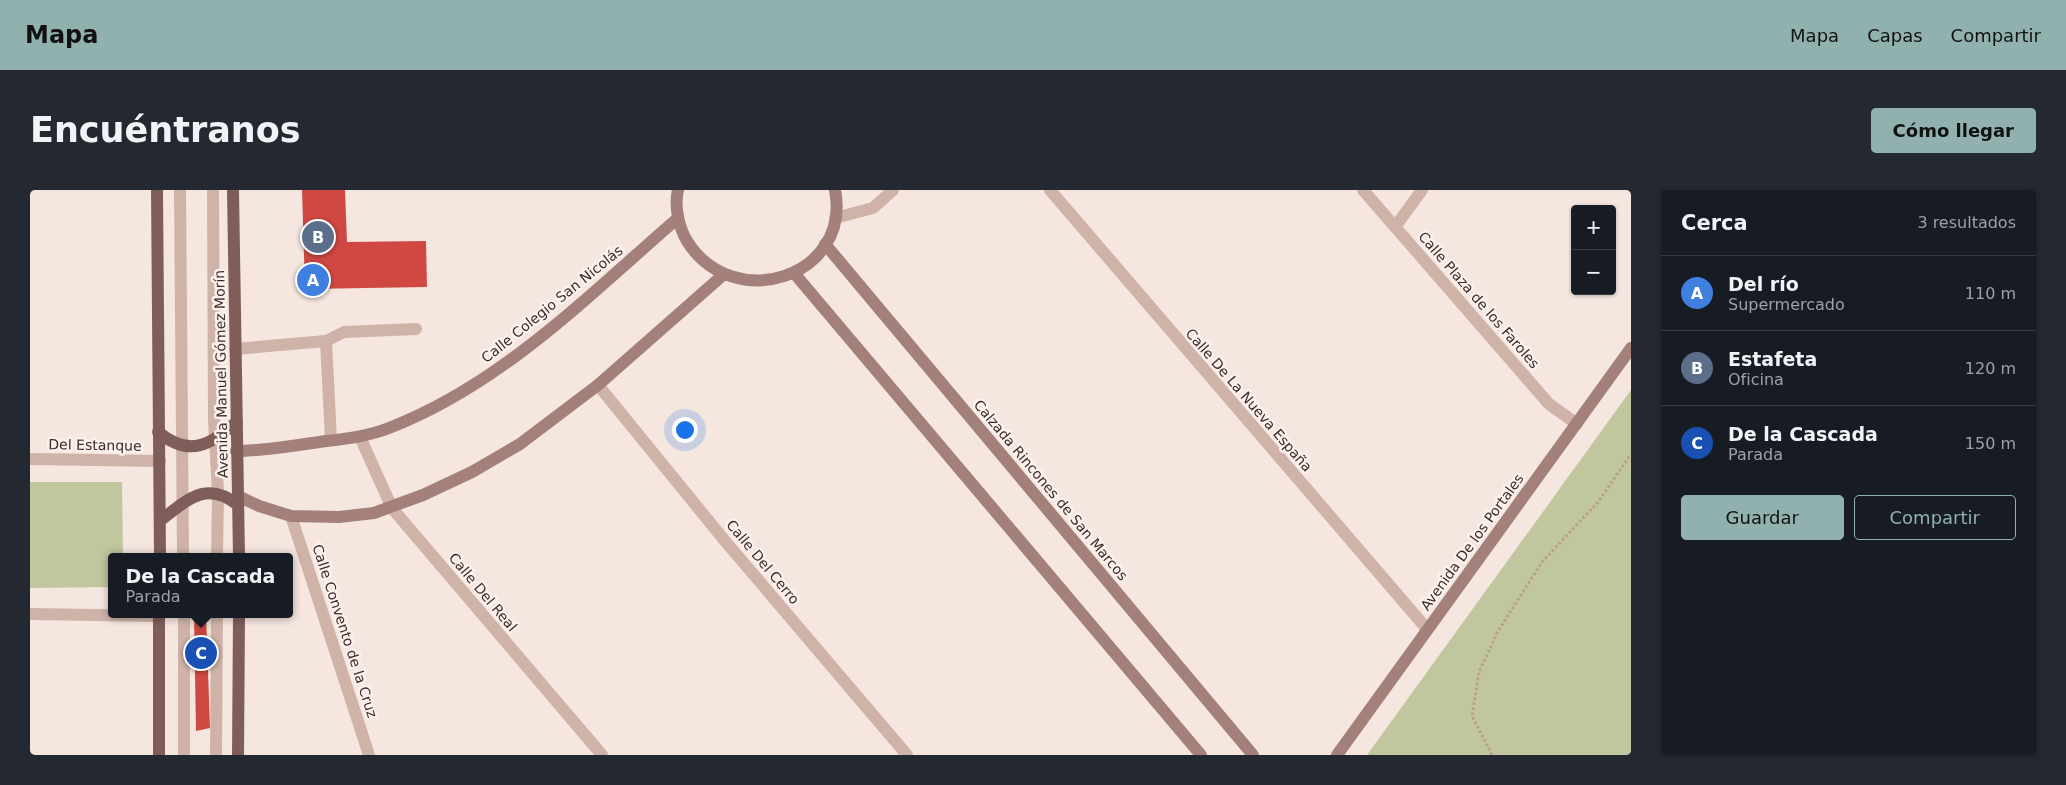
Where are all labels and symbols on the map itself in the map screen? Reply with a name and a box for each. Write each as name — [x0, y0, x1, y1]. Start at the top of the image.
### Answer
pin: B — [302, 218, 334, 256]
street label: Calle Plaza de los Faroles — [1415, 228, 1543, 372]
street label: Calle Colegio San Nicolás — [478, 242, 626, 366]
pin: A — [297, 261, 329, 299]
street label: Avenida Manuel Gómez Morín — [211, 270, 231, 478]
street label: Calle De La Nueva España — [1183, 325, 1315, 475]
street label: Calzada Rincones de San Marcos — [971, 397, 1131, 583]
your location — [672, 417, 698, 443]
street label: Del Estanque — [48, 436, 142, 454]
street label: Avenida De los Portales — [1417, 471, 1527, 613]
street label: Calle Del Cerro — [723, 517, 803, 607]
street label: Calle Convento de la Cruz — [309, 542, 381, 720]
street label: Calle Del Real — [446, 550, 520, 634]
pin: C — [185, 634, 217, 672]

